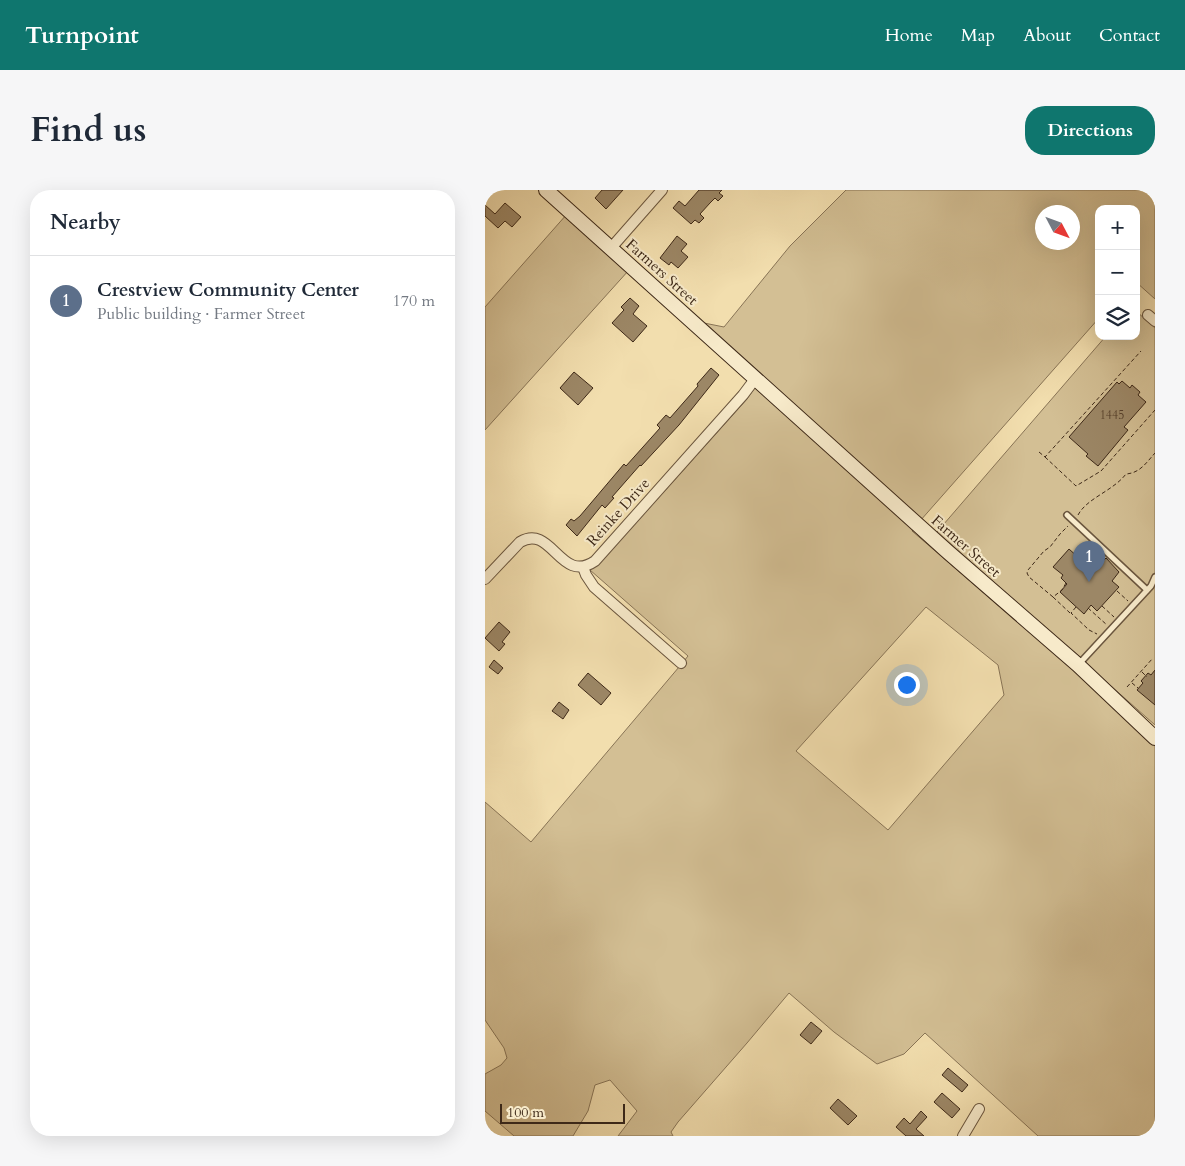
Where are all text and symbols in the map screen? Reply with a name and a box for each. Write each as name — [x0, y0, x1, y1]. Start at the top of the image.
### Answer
text: Turnpoint — [25, 19, 139, 52]
text: Home — [885, 23, 933, 48]
text: Map — [961, 23, 995, 48]
text: About — [1023, 23, 1071, 48]
text: Contact — [1099, 23, 1160, 48]
text: Find us — [30, 106, 146, 154]
button: Directions — [1025, 106, 1155, 155]
north arrow — [1035, 205, 1080, 250]
map controls — [1095, 205, 1140, 340]
button: + — [1095, 205, 1140, 250]
text: Nearby — [50, 208, 121, 237]
street label: Farmers Street — [622, 234, 703, 310]
button: − — [1095, 250, 1140, 295]
text: Crestview Community Center — [97, 277, 359, 303]
text: 1 — [62, 290, 70, 312]
text: 170 m — [393, 290, 435, 312]
button: layers — [1095, 295, 1140, 340]
text: Public building · Farmer Street — [97, 303, 305, 325]
house number: 1445 — [1100, 407, 1124, 423]
street label: Reinke Drive — [582, 474, 654, 550]
street label: Farmer Street — [927, 510, 1005, 582]
pin: 1 — [1073, 541, 1105, 582]
your location — [894, 672, 920, 698]
scale bar — [500, 1101, 625, 1124]
text: 100 m — [507, 1103, 544, 1122]

